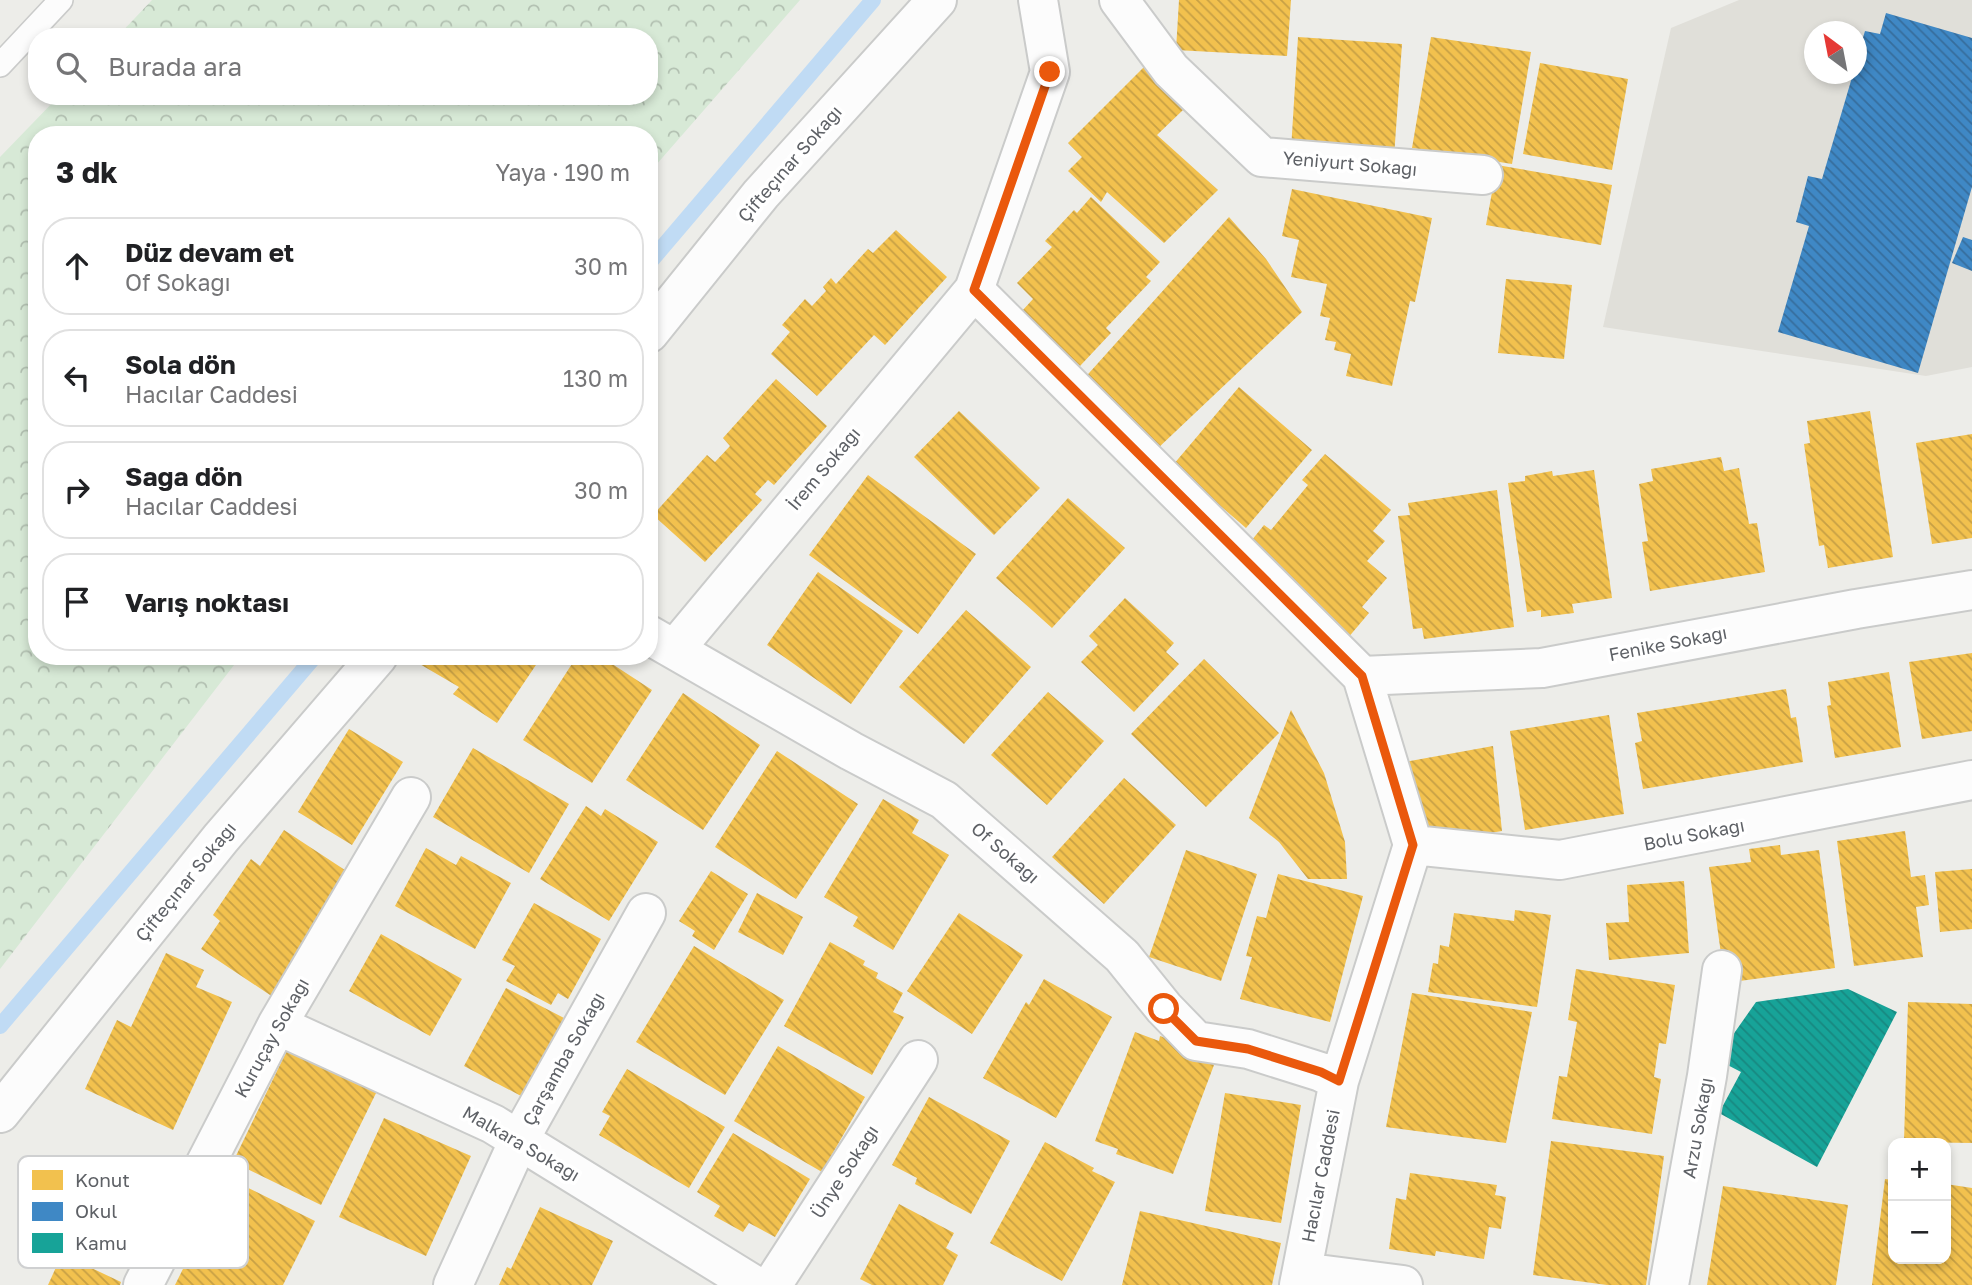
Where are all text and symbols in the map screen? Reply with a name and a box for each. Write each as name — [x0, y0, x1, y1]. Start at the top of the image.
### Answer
north arrow — [1804, 21, 1867, 84]
search box — [28, 28, 658, 105]
icon: search — [52, 48, 90, 86]
text: Burada ara — [108, 51, 242, 82]
route end — [1034, 56, 1065, 87]
street label: Çifteçınar Sokağı — [733, 101, 846, 226]
street label: Yeniyurt Sokağı — [1282, 146, 1418, 180]
text: 3 dk — [56, 154, 118, 190]
text: Yaya · 190 m — [496, 158, 630, 186]
text: Düz devam et — [125, 237, 294, 268]
icon: ahead — [58, 247, 96, 285]
text: 30 m — [574, 252, 628, 280]
text: Of Sokağı — [125, 268, 231, 296]
text: Sola dön — [125, 349, 236, 380]
icon: left — [58, 359, 96, 397]
text: 130 m — [563, 364, 628, 392]
text: Hacılar Caddesi — [125, 380, 298, 408]
street label: İrem Sokağı — [782, 422, 864, 514]
text: Sağa dön — [125, 461, 242, 492]
icon: right — [58, 471, 96, 509]
text: 30 m — [574, 476, 628, 504]
text: Hacılar Caddesi — [125, 492, 298, 520]
icon: arrive — [58, 583, 96, 621]
text: Varış noktası — [125, 587, 289, 618]
street label: Fenike Sokağı — [1607, 621, 1729, 665]
street label: Bolu Sokağı — [1641, 813, 1746, 855]
street label: Çifteçınar Sokağı — [130, 817, 240, 946]
street label: Of Sokağı — [967, 817, 1044, 888]
street label: Kuruçay Sokağı — [229, 974, 313, 1101]
street label: Çarşamba Sokağı — [517, 988, 609, 1129]
route start — [1148, 993, 1179, 1024]
street label: Arzu Sokağı — [1677, 1076, 1717, 1180]
street label: Malkara Sokağı — [459, 1101, 584, 1186]
street label: Hacılar Caddesi — [1296, 1107, 1344, 1244]
street label: Ünye Sokağı — [806, 1121, 882, 1222]
map controls — [1888, 1138, 1951, 1264]
button: + — [1888, 1138, 1951, 1201]
legend — [18, 1156, 248, 1268]
text: Konut — [75, 1168, 130, 1191]
text: Okul — [75, 1199, 117, 1222]
button: − — [1888, 1201, 1951, 1264]
text: Kamu — [75, 1231, 127, 1254]

